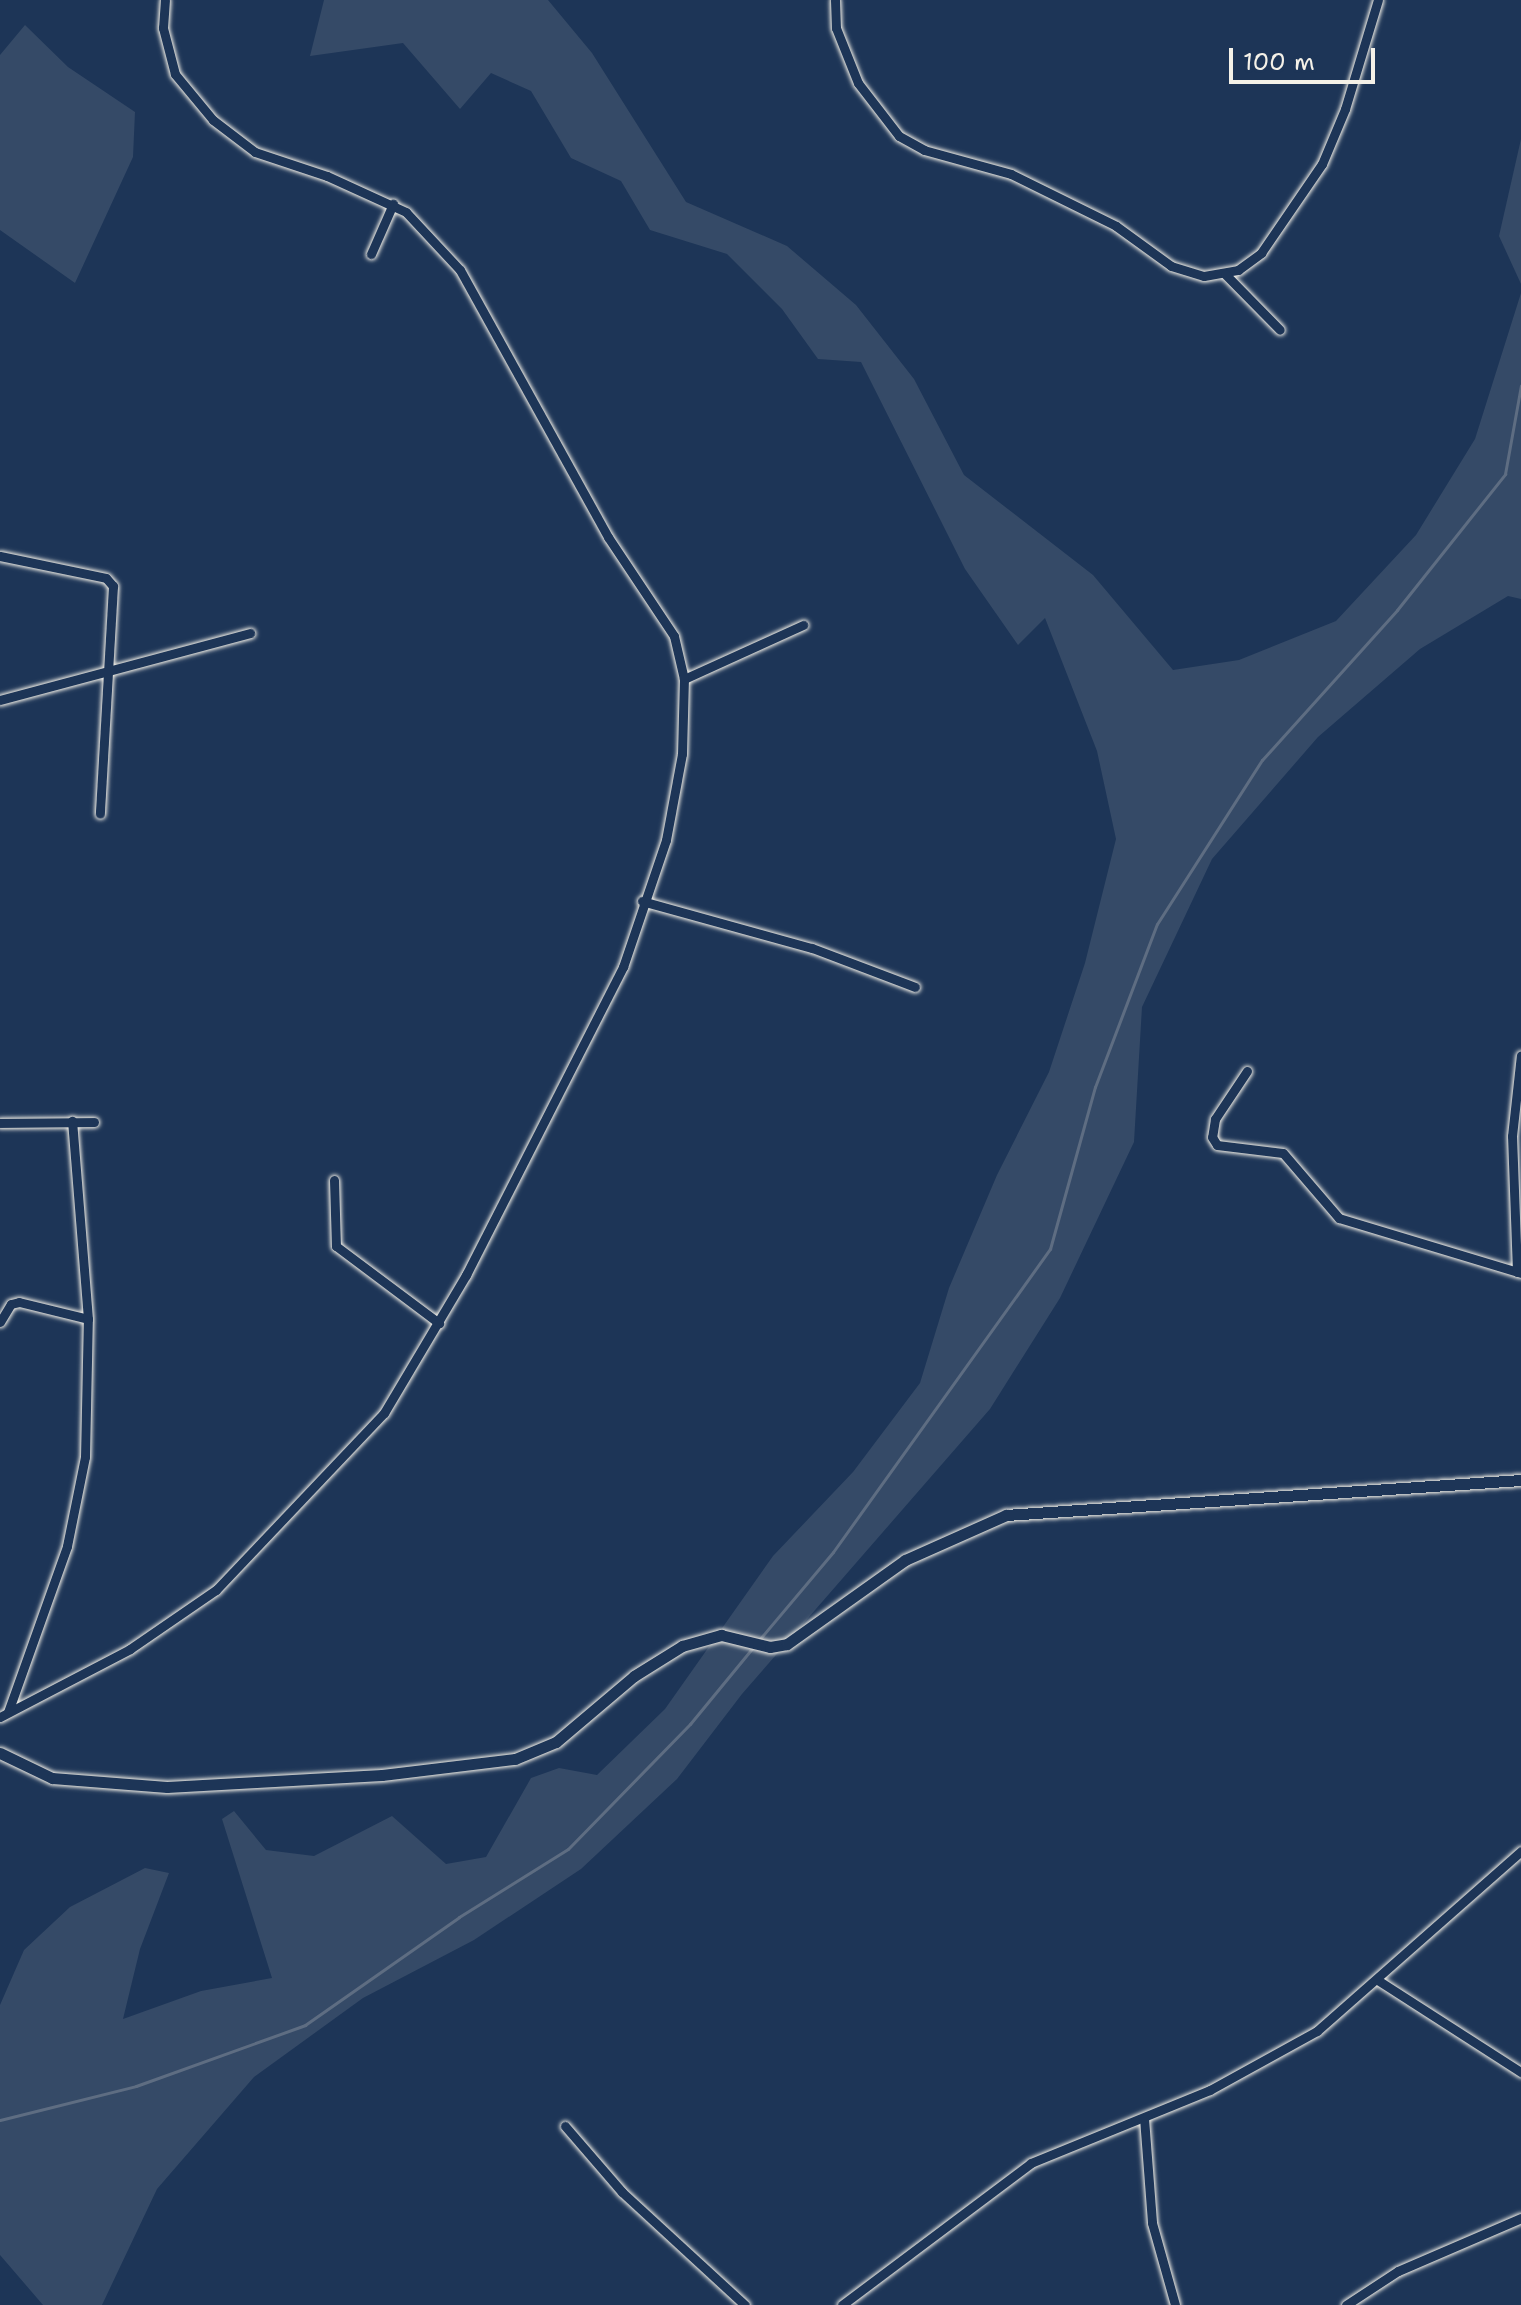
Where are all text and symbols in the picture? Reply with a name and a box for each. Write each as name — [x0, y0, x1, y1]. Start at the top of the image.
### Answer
scale bar — [1233, 32, 1379, 82]
text: 100 m — [1243, 46, 1315, 78]

